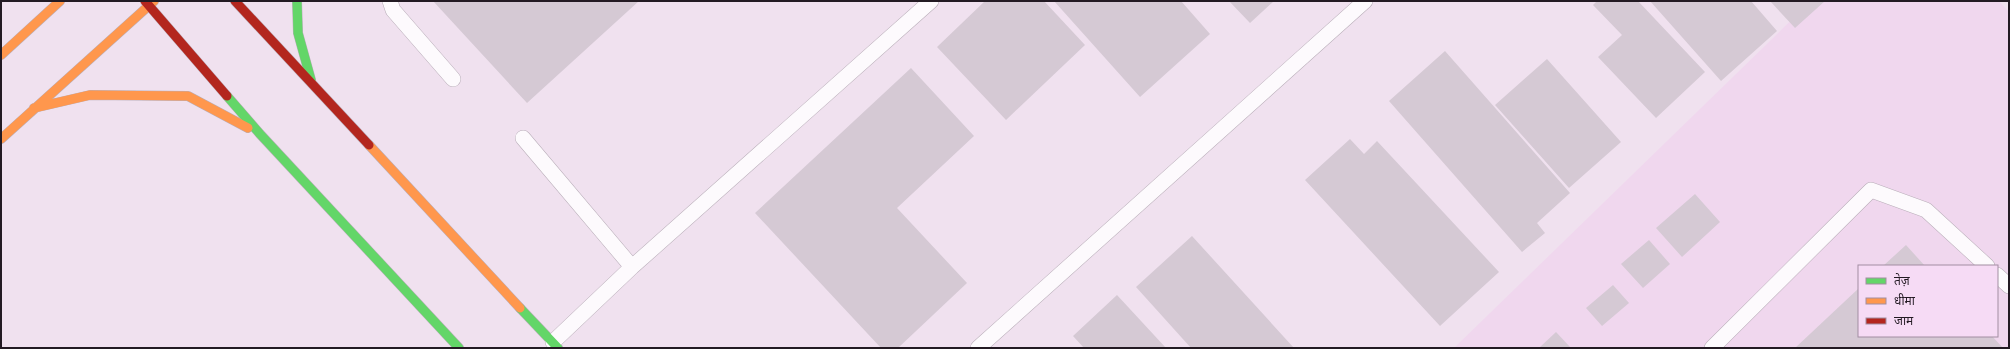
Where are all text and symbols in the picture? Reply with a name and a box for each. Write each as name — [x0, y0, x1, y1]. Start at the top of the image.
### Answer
legend — [1858, 265, 1998, 337]
text: तेज़ — [1894, 273, 1911, 288]
text: धीमा — [1894, 293, 1916, 308]
text: जाम — [1894, 314, 1914, 328]

